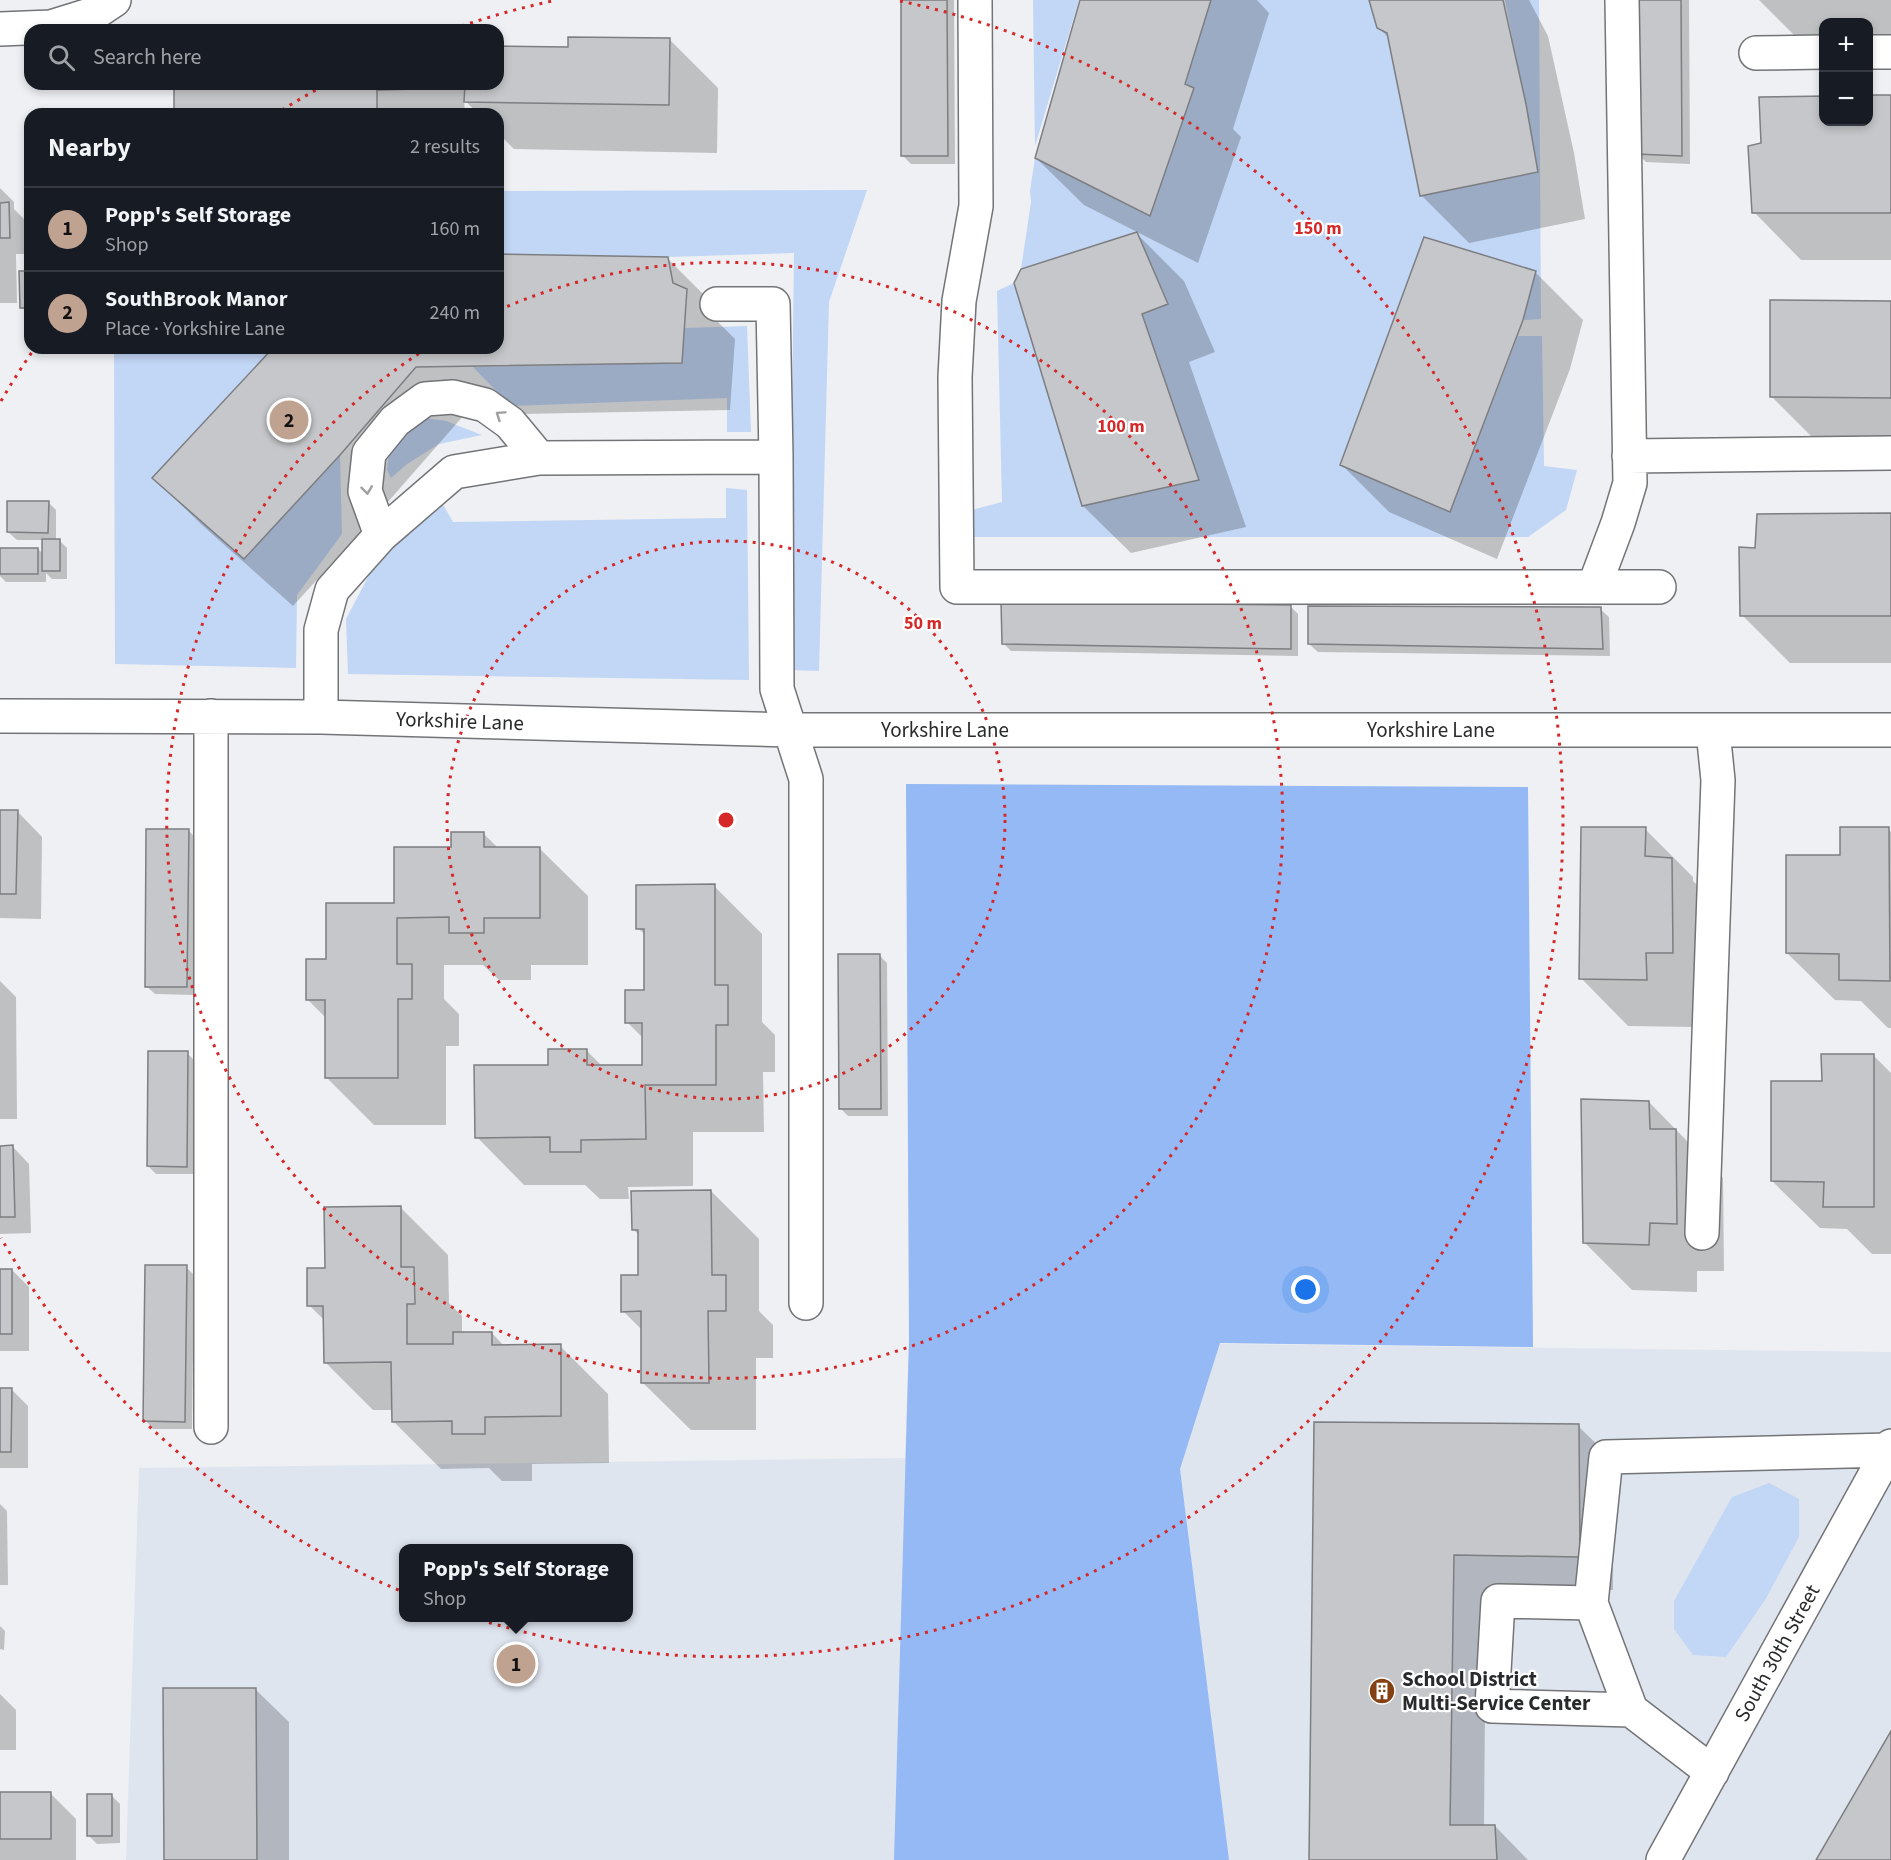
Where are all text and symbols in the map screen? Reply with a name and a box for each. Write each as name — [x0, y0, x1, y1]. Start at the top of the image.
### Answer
map controls — [1819, 18, 1873, 126]
button: + — [1819, 18, 1873, 72]
search box — [24, 24, 504, 90]
icon: search — [45, 41, 78, 74]
text: Search here — [93, 41, 201, 73]
button: − — [1819, 72, 1873, 126]
text: Nearby — [48, 129, 131, 166]
text: 2 results — [410, 133, 480, 161]
text: Popp's Self Storage — [105, 199, 291, 231]
text: 1 — [62, 215, 73, 243]
text: 160 m — [430, 215, 480, 243]
text: 150 m — [1294, 216, 1342, 241]
text: Shop — [105, 231, 149, 259]
text: SouthBrook Manor — [105, 283, 288, 315]
text: 2 — [62, 299, 73, 327]
text: 240 m — [430, 299, 480, 327]
text: Place · Yorkshire Lane — [105, 315, 285, 343]
pin: 2 — [270, 398, 308, 442]
one-way arrow — [495, 411, 506, 422]
text: 100 m — [1097, 414, 1145, 439]
one-way arrow — [360, 485, 373, 495]
text: 50 m — [904, 611, 942, 636]
street label: Yorkshire Lane — [395, 704, 524, 738]
street label: Yorkshire Lane — [880, 715, 1009, 745]
street label: Yorkshire Lane — [1366, 715, 1495, 745]
centre of rings — [716, 810, 736, 830]
your location — [1291, 1275, 1320, 1304]
popup — [399, 1544, 633, 1622]
text: Popp's Self Storage — [423, 1553, 609, 1585]
street label: South 30th Street — [1727, 1579, 1827, 1727]
text: Shop — [423, 1585, 466, 1613]
pin: 1 — [496, 1642, 536, 1686]
place label: School District Multi-Service Center — [1402, 1664, 1591, 1718]
building icon: School District Multi-Service Center — [1367, 1676, 1397, 1706]

